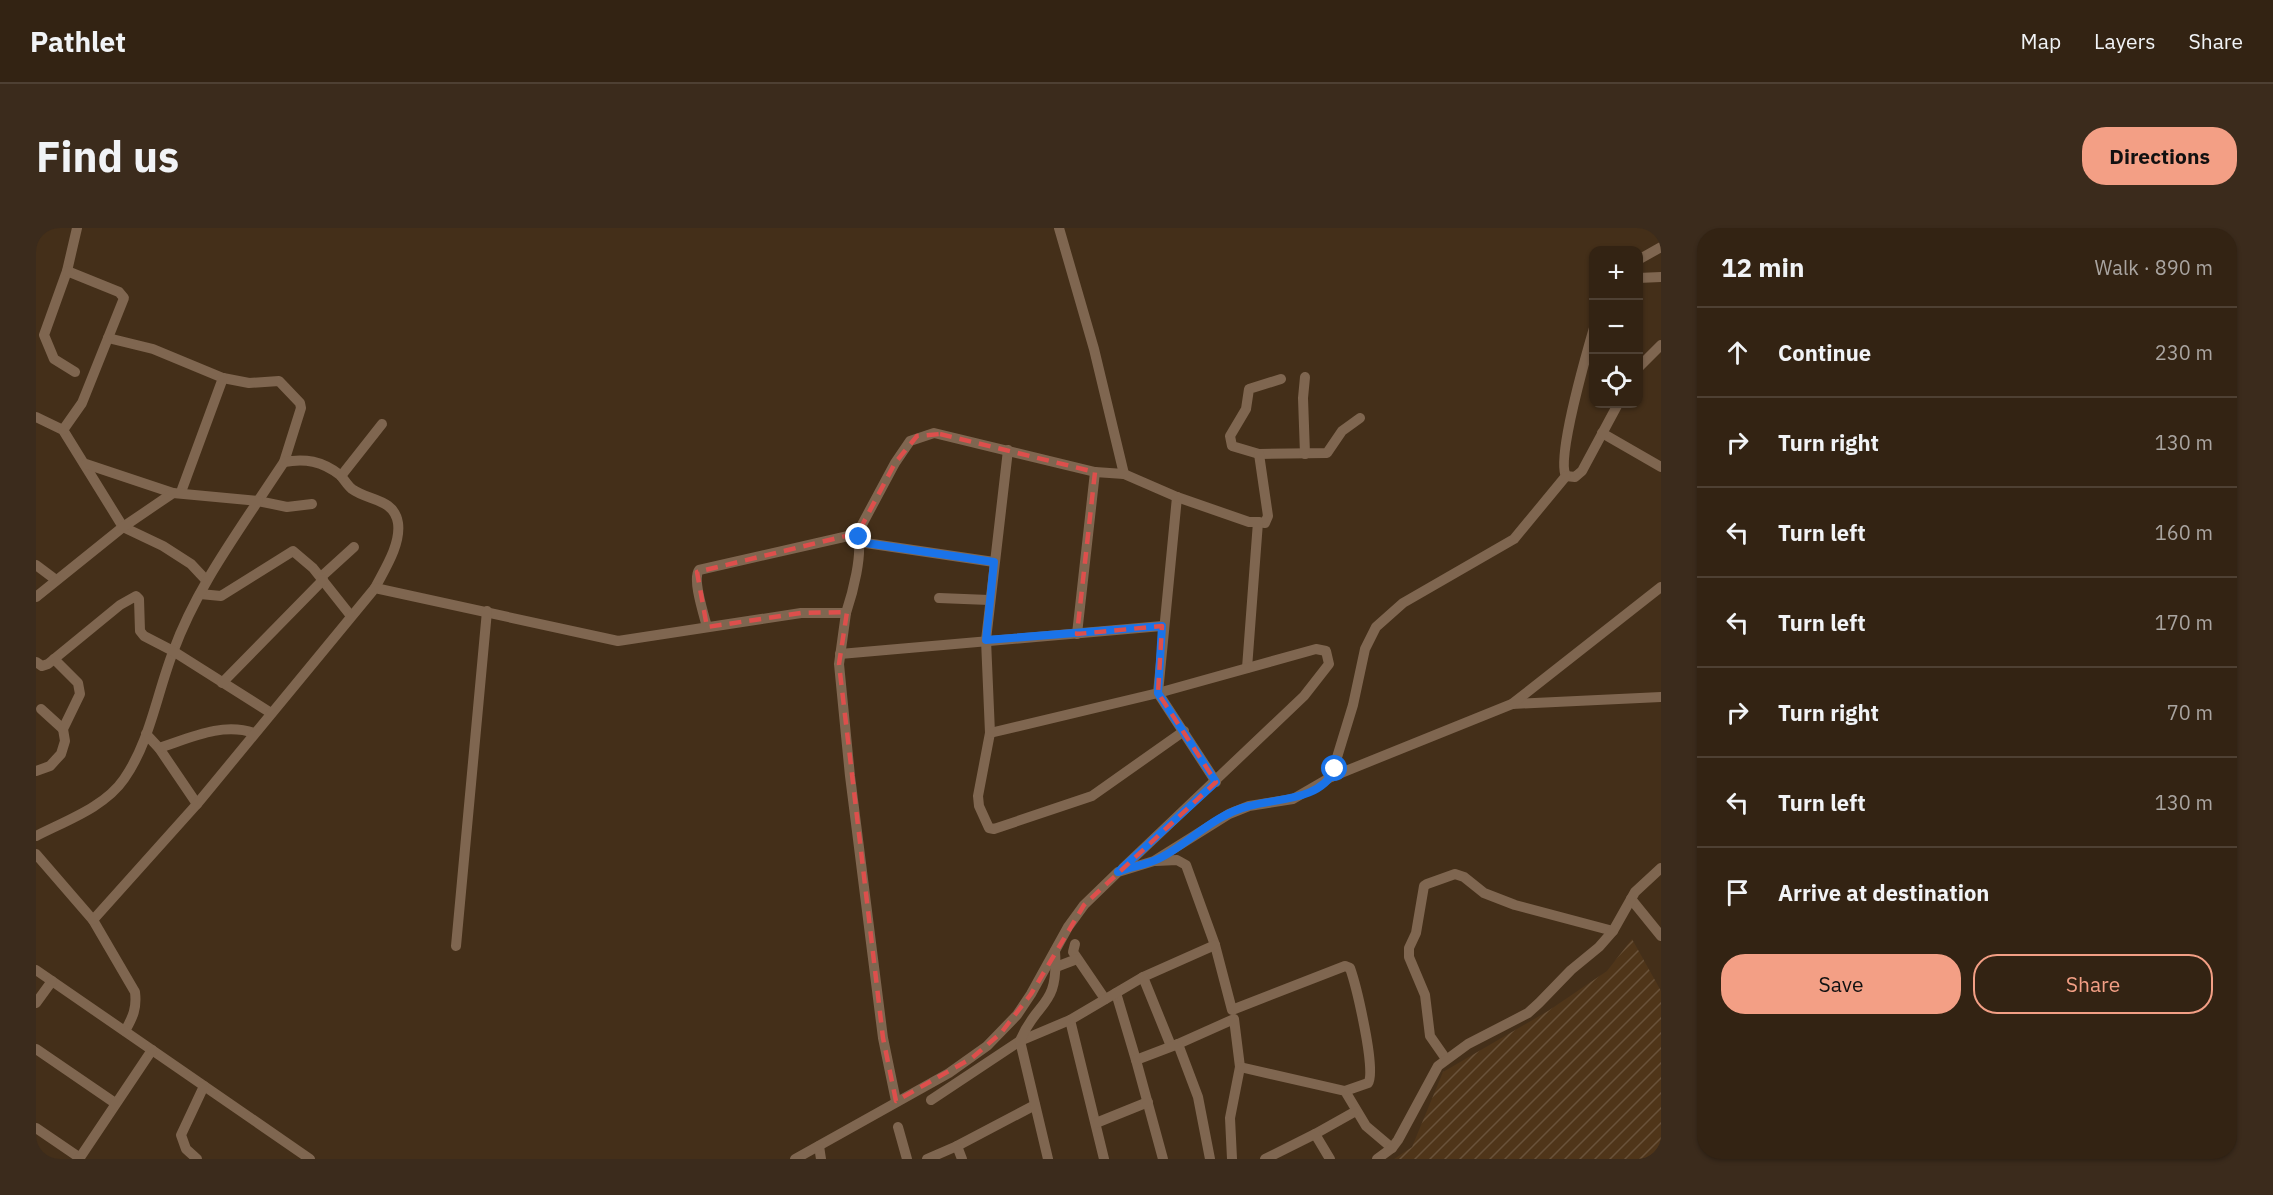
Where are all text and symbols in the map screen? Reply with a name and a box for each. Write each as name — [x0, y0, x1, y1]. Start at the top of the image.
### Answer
text: Pathlet — [30, 23, 126, 60]
text: Map — [2021, 27, 2061, 55]
text: Layers — [2094, 27, 2156, 55]
text: Share — [2189, 27, 2243, 55]
button: Directions — [2082, 127, 2237, 185]
text: Find us — [36, 129, 179, 184]
map controls — [1589, 246, 1643, 408]
button: + — [1589, 246, 1643, 300]
text: 12 min — [1721, 250, 1805, 284]
text: Walk · 890 m — [2095, 254, 2213, 281]
button: − — [1589, 300, 1643, 354]
icon: ahead — [1721, 336, 1754, 369]
text: Continue — [1778, 338, 1871, 367]
text: 230 m — [2155, 339, 2213, 366]
button: locate — [1589, 354, 1643, 408]
icon: right — [1721, 426, 1754, 459]
text: Turn right — [1778, 428, 1879, 457]
text: 130 m — [2155, 429, 2213, 456]
icon: left — [1721, 516, 1754, 549]
text: Turn left — [1778, 518, 1866, 547]
text: 160 m — [2155, 519, 2213, 546]
route end — [845, 523, 871, 549]
icon: left — [1721, 606, 1754, 639]
text: Turn left — [1778, 608, 1866, 637]
text: 170 m — [2155, 609, 2213, 636]
icon: right — [1721, 696, 1754, 729]
text: Turn right — [1778, 698, 1879, 727]
text: 70 m — [2167, 699, 2213, 726]
route start — [1321, 755, 1347, 781]
icon: left — [1721, 786, 1754, 819]
text: Turn left — [1778, 788, 1866, 817]
text: 130 m — [2155, 789, 2213, 816]
icon: arrive — [1721, 876, 1754, 909]
text: Arrive at destination — [1778, 878, 1989, 907]
button: Save — [1721, 954, 1961, 1014]
button: Share — [1973, 954, 2213, 1014]

